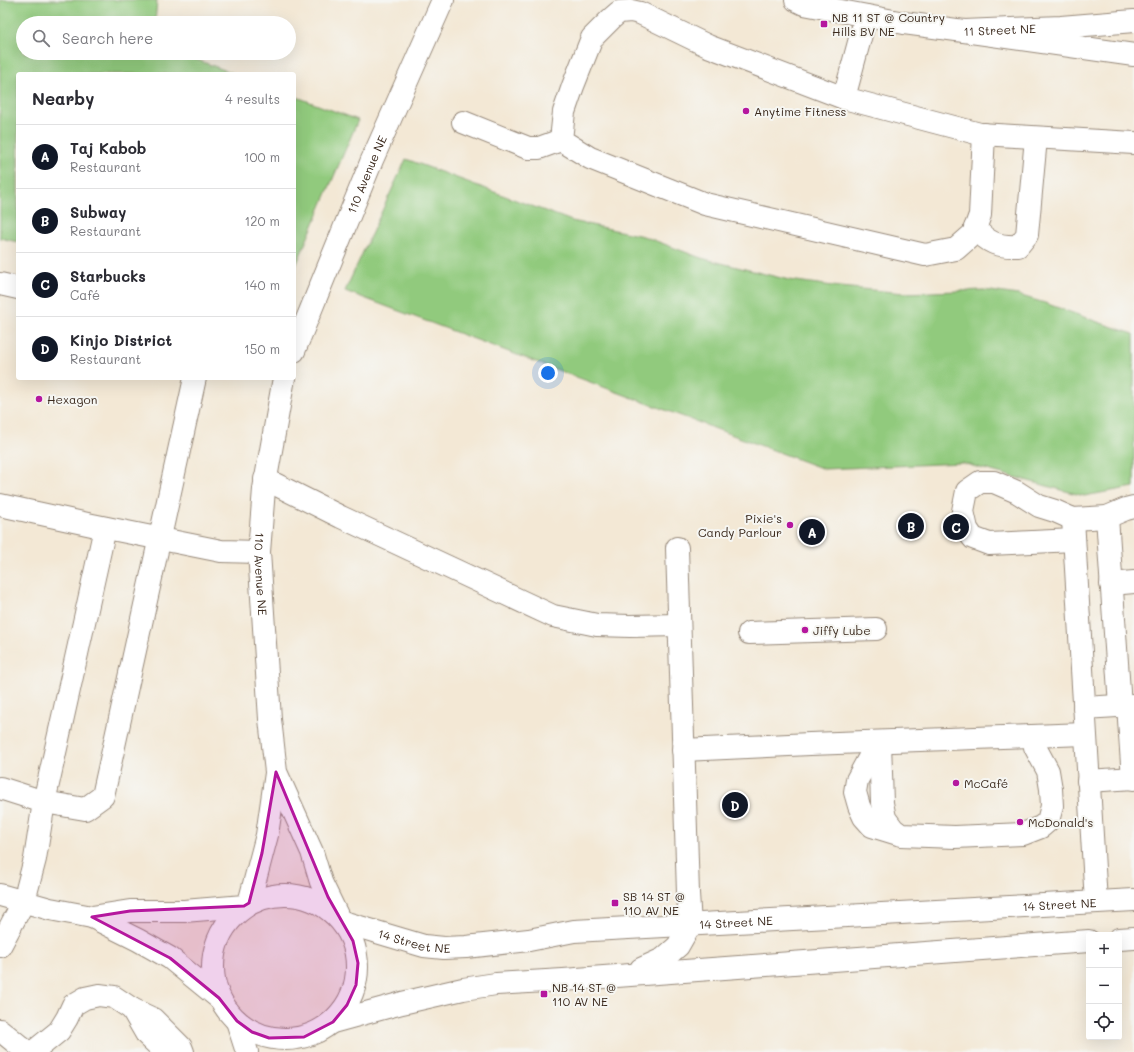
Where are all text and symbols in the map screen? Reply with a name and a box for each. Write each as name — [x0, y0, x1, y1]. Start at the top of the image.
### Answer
place label: NB 11 ST @ Country Hills BV NE — [832, 9, 945, 39]
search box — [16, 16, 296, 60]
marker: NB 11 ST @ Country Hills BV NE — [819, 19, 829, 29]
street label: 11 Street NE — [963, 20, 1036, 39]
icon: search — [30, 27, 52, 49]
text: Search here — [62, 28, 153, 48]
text: Nearby — [32, 87, 94, 109]
text: 4 results — [225, 90, 280, 107]
place label: Anytime Fitness — [754, 103, 847, 119]
marker: Anytime Fitness — [741, 106, 751, 116]
street label: 110 Avenue NE — [343, 133, 390, 216]
text: Taj Kabob — [70, 138, 146, 158]
text: A — [40, 148, 50, 165]
text: 100 m — [244, 148, 280, 165]
text: Restaurant — [70, 158, 141, 175]
text: Subway — [70, 202, 126, 222]
text: B — [41, 212, 49, 229]
text: 120 m — [244, 212, 280, 229]
text: Restaurant — [70, 222, 141, 239]
text: Starbucks — [70, 266, 146, 286]
text: C — [40, 276, 50, 293]
text: 140 m — [244, 276, 280, 293]
text: Café — [70, 286, 100, 303]
text: Kinjo District — [70, 330, 172, 350]
text: D — [40, 340, 50, 357]
text: 150 m — [244, 340, 280, 357]
text: Restaurant — [70, 350, 141, 367]
your location — [538, 363, 558, 383]
place label: Hexagon — [47, 391, 97, 407]
marker: Hexagon — [34, 394, 44, 404]
place label: Pixie's Candy Parlour — [698, 510, 782, 540]
pin: B — [898, 511, 924, 541]
pin: C — [943, 512, 969, 542]
pin: A — [799, 517, 825, 547]
marker: Pixie's Candy Parlour — [785, 520, 795, 530]
street label: 110 Avenue NE — [251, 532, 271, 616]
place label: Jiffy Lube — [813, 622, 871, 638]
marker: Jiffy Lube — [800, 625, 810, 635]
place label: McCafé — [964, 775, 1008, 791]
marker: McCafé — [951, 778, 961, 788]
pin: D — [722, 790, 748, 820]
place label: McDonald's — [1028, 814, 1093, 830]
marker: McDonald's — [1015, 817, 1025, 827]
place label: SB 14 ST @ 110 AV NE — [623, 888, 685, 918]
street label: 14 Street NE — [1022, 894, 1097, 914]
marker: SB 14 ST @ 110 AV NE — [610, 898, 620, 908]
street label: 14 Street NE — [698, 912, 773, 932]
street label: 14 Street NE — [376, 925, 451, 956]
map controls — [1086, 932, 1122, 1040]
button: + — [1086, 932, 1122, 968]
button: − — [1086, 968, 1122, 1004]
place label: NB 14 ST @ 110 AV NE — [552, 979, 616, 1009]
marker: NB 14 ST @ 110 AV NE — [539, 989, 549, 999]
button: locate — [1086, 1004, 1122, 1040]

